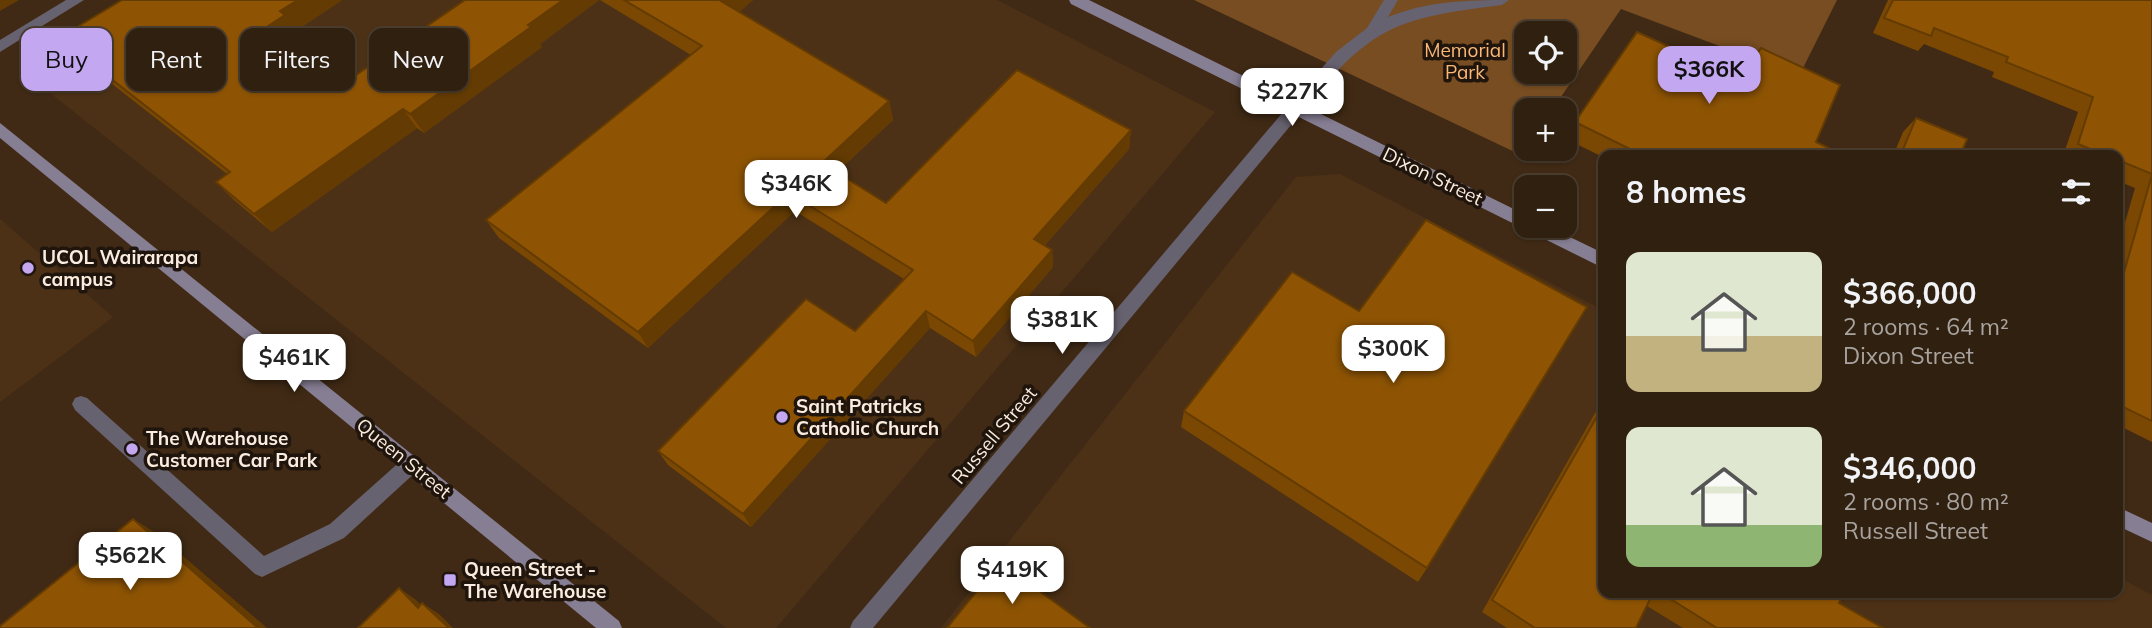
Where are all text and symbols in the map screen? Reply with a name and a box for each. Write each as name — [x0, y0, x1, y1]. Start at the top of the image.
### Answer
map controls — [1514, 21, 1577, 238]
button: locate — [1514, 21, 1577, 84]
chip: Buy — [21, 28, 112, 91]
chip: Rent — [126, 28, 226, 91]
chip: Filters — [240, 28, 355, 91]
chip: New — [369, 28, 468, 91]
park label: Memorial Park — [1424, 38, 1506, 84]
pin: $366K — [1660, 46, 1758, 106]
text: $366K — [1674, 54, 1744, 83]
pin: $227K — [1243, 68, 1341, 128]
text: $227K — [1257, 76, 1327, 105]
button: + — [1514, 98, 1577, 161]
street label: Dixon Street — [1379, 142, 1487, 211]
pin: $346K — [747, 160, 845, 220]
text: $346K — [761, 168, 831, 197]
text: 8 homes — [1626, 173, 1747, 211]
icon: filters — [2057, 173, 2095, 211]
button: − — [1514, 175, 1577, 238]
place label: UCOL Wairarapa campus — [42, 245, 198, 291]
marker: UCOL Wairarapa campus — [20, 260, 36, 276]
text: $366,000 — [1843, 274, 1976, 312]
icon: home — [1682, 280, 1766, 364]
pin: $381K — [1013, 296, 1111, 356]
text: $381K — [1027, 304, 1097, 333]
text: 2 rooms · 64 m² — [1843, 312, 2009, 341]
pin: $300K — [1344, 326, 1442, 385]
text: $300K — [1358, 333, 1428, 362]
pin: $461K — [245, 334, 343, 394]
text: Dixon Street — [1843, 341, 1974, 370]
text: $461K — [259, 342, 329, 371]
street label: Russell Street — [946, 381, 1042, 489]
place label: Saint Patricks Catholic Church — [796, 394, 939, 440]
marker: Saint Patricks Catholic Church — [774, 409, 790, 425]
street label: Queen Street — [352, 413, 456, 504]
place label: The Warehouse Customer Car Park — [146, 426, 318, 472]
marker: The Warehouse Customer Car Park — [124, 441, 140, 457]
text: $346,000 — [1843, 449, 1976, 487]
icon: home — [1682, 455, 1766, 539]
text: 2 rooms · 80 m² — [1843, 487, 2009, 516]
text: Russell Street — [1843, 516, 1988, 545]
pin: $562K — [81, 532, 179, 592]
text: $562K — [95, 540, 165, 569]
pin: $419K — [963, 546, 1061, 606]
text: $419K — [977, 554, 1047, 583]
place label: Queen Street - The Warehouse — [464, 557, 606, 603]
marker: Queen Street - The Warehouse — [442, 572, 458, 588]

